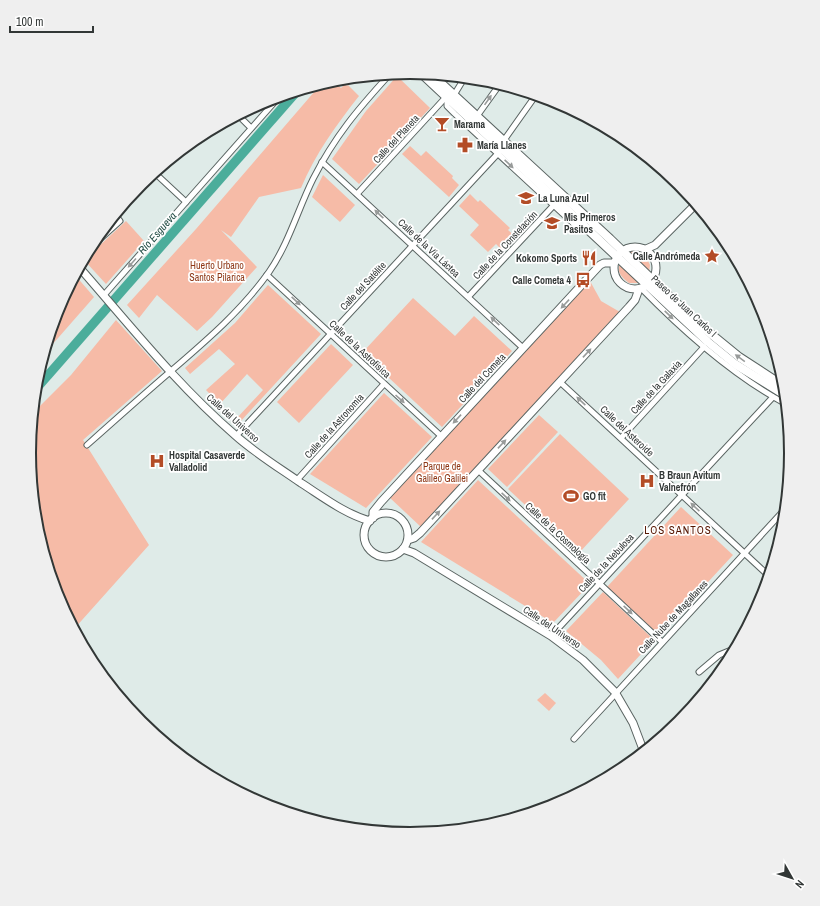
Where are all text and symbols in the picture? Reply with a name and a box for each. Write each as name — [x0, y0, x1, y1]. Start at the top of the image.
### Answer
scale bar — [10, 8, 93, 34]
text: 100 m — [16, 14, 43, 30]
one-way arrow — [484, 95, 493, 106]
street label: Calle del Planeta — [370, 112, 422, 166]
bar icon: Marama — [433, 115, 451, 133]
place label: Marama — [454, 118, 485, 131]
pharmacy icon: María Llanes — [456, 136, 474, 154]
place label: María Llanes — [477, 139, 527, 152]
one-way arrow — [504, 160, 515, 169]
school or university icon: La Luna Azul — [517, 189, 535, 207]
place label: La Luna Azul — [538, 192, 589, 205]
street label: Calle de la Constelación — [470, 208, 540, 282]
water label: Río Esgueva — [135, 209, 179, 257]
one-way arrow — [374, 209, 384, 218]
place label: Mis Primeros Pasitos — [564, 211, 616, 236]
school or university icon: Mis Primeros Pasitos — [543, 214, 561, 232]
street label: Calle de la Vía Láctea — [395, 216, 463, 280]
place icon: Calle Andrómeda — [703, 247, 721, 265]
restaurant icon: Kokomo Sports — [580, 249, 598, 267]
place label: Calle Andrómeda — [633, 250, 700, 263]
place label: Kokomo Sports — [516, 252, 577, 265]
one-way arrow — [127, 258, 137, 268]
park label: Huerto Urbano Santos Pilarica — [189, 259, 245, 284]
street label: Calle del Satélite — [337, 259, 389, 313]
bus stop icon: Calle Cometa 4 — [574, 271, 592, 289]
street label: Paseo de Juan Carlos I — [648, 272, 720, 340]
place label: Calle Cometa 4 — [512, 274, 571, 287]
one-way arrow — [291, 296, 300, 305]
one-way arrow — [560, 299, 570, 309]
one-way arrow — [664, 311, 674, 320]
one-way arrow — [490, 316, 500, 326]
street label: Calle de la Astrofísica — [327, 317, 394, 381]
one-way arrow — [582, 348, 591, 358]
street label: Calle del Cometa — [456, 350, 508, 405]
one-way arrow — [735, 354, 746, 362]
street label: Calle de la Galaxia — [628, 357, 685, 417]
street label: Calle del Universo — [204, 391, 263, 446]
street label: Calle de la Astronomía — [302, 391, 367, 461]
one-way arrow — [395, 394, 405, 403]
one-way arrow — [576, 397, 586, 406]
street label: Calle del Asteroide — [597, 403, 657, 460]
one-way arrow — [452, 414, 462, 424]
one-way arrow — [497, 439, 507, 449]
place label: Hospital Casaverde Valladolid — [169, 449, 246, 474]
hospital icon: Hospital Casaverde Valladolid — [148, 452, 166, 470]
park label: Parque de Galileo Galilei — [416, 460, 468, 485]
place label: B Braun Avitum Valnefrón — [659, 469, 720, 494]
hospital icon: B Braun Avitum Valnefrón — [638, 472, 656, 490]
sports icon: GO fit — [562, 487, 580, 505]
place label: GO fit — [583, 490, 606, 503]
one-way arrow — [501, 492, 511, 501]
street label: Calle de la Cosmología — [523, 499, 594, 567]
one-way arrow — [690, 503, 700, 512]
one-way arrow — [432, 510, 441, 520]
district label: LOS SANTOS — [644, 523, 712, 537]
street label: Calle de la Nebulosa — [575, 531, 637, 595]
street label: Calle Nube de Magallanes — [635, 577, 711, 657]
street label: Calle del Universo — [521, 603, 584, 651]
one-way arrow — [623, 605, 633, 615]
north arrow — [772, 858, 812, 898]
text: N — [792, 877, 807, 891]

